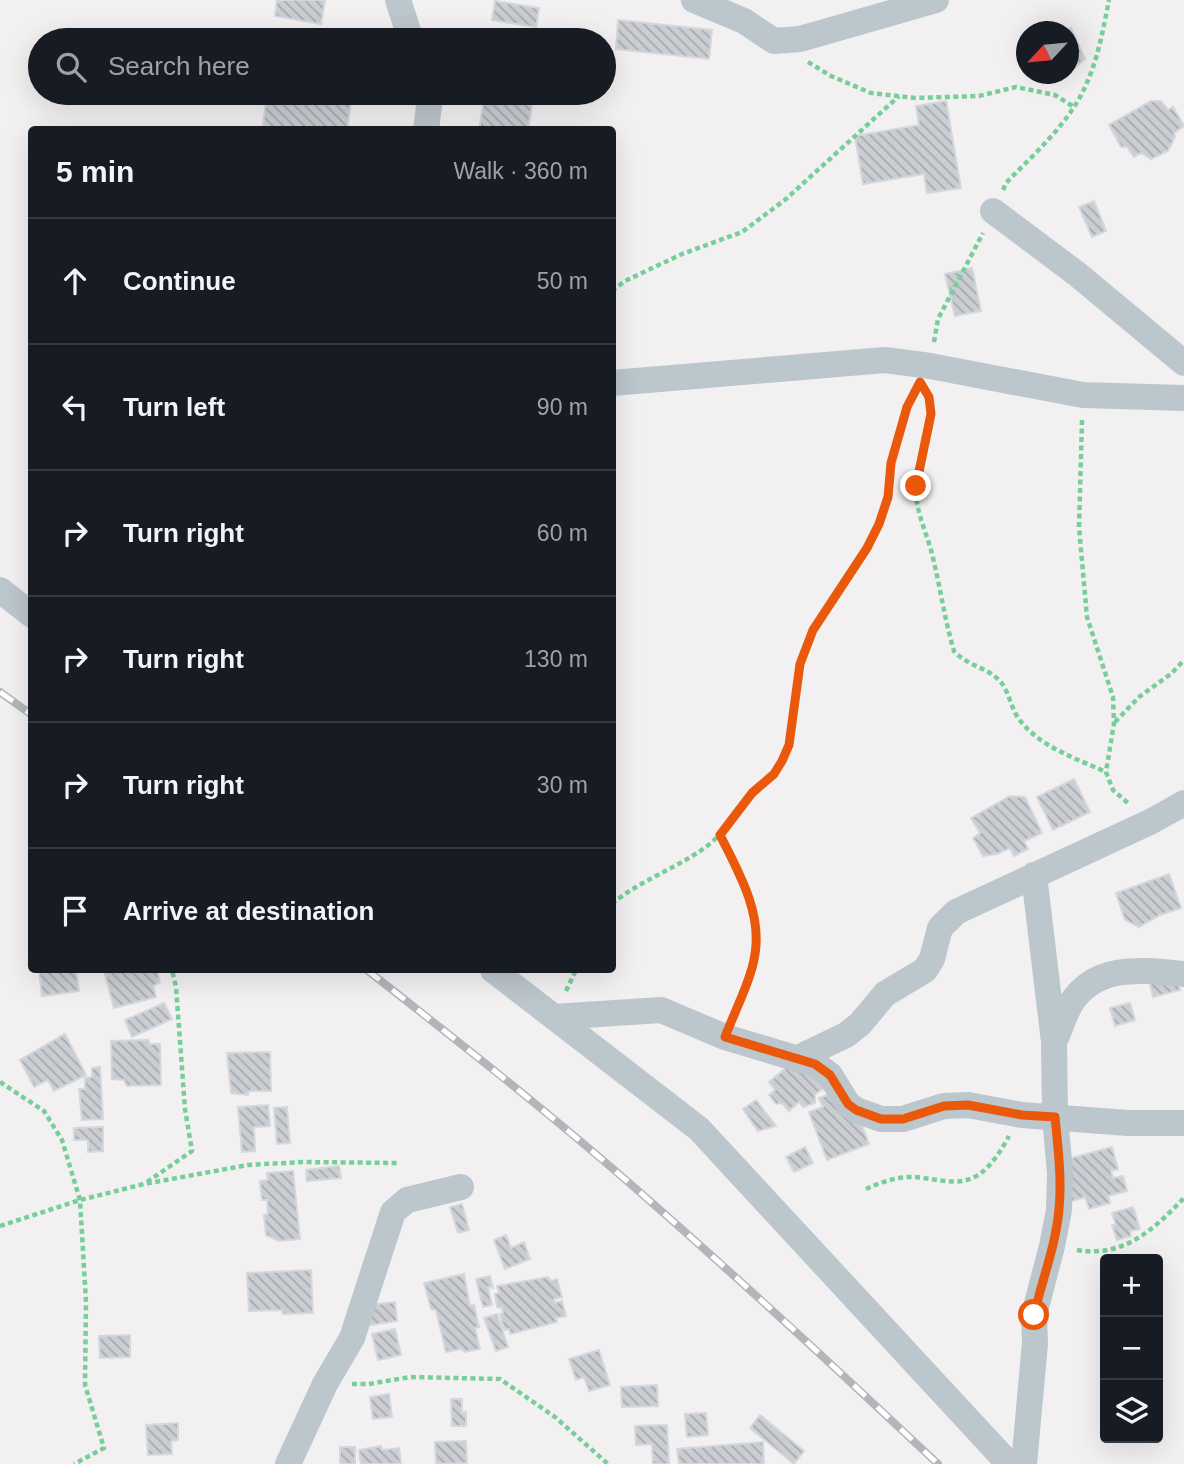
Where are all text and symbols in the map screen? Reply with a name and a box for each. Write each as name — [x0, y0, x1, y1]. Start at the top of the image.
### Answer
north arrow — [1016, 21, 1079, 84]
search box — [28, 28, 616, 105]
icon: search — [52, 48, 90, 86]
text: Search here — [108, 51, 250, 81]
text: 5 min — [56, 155, 134, 188]
text: Walk · 360 m — [453, 158, 588, 184]
icon: ahead — [56, 262, 94, 300]
text: Continue — [123, 266, 236, 296]
text: 50 m — [537, 268, 588, 294]
icon: left — [56, 388, 94, 426]
text: Turn left — [123, 392, 225, 422]
text: 90 m — [537, 394, 588, 420]
route end — [900, 470, 931, 501]
icon: right — [56, 514, 94, 552]
text: Turn right — [123, 518, 244, 548]
text: 60 m — [537, 520, 588, 546]
icon: right — [56, 640, 94, 678]
text: Turn right — [123, 644, 244, 674]
text: 130 m — [524, 646, 588, 672]
icon: right — [56, 766, 94, 804]
text: Turn right — [123, 770, 244, 800]
text: 30 m — [537, 772, 588, 798]
icon: arrive — [56, 892, 94, 930]
text: Arrive at destination — [123, 896, 374, 926]
map controls — [1100, 1254, 1163, 1443]
button: + — [1100, 1254, 1163, 1317]
route start — [1018, 1299, 1049, 1330]
button: − — [1100, 1317, 1163, 1380]
button: layers — [1100, 1380, 1163, 1443]

